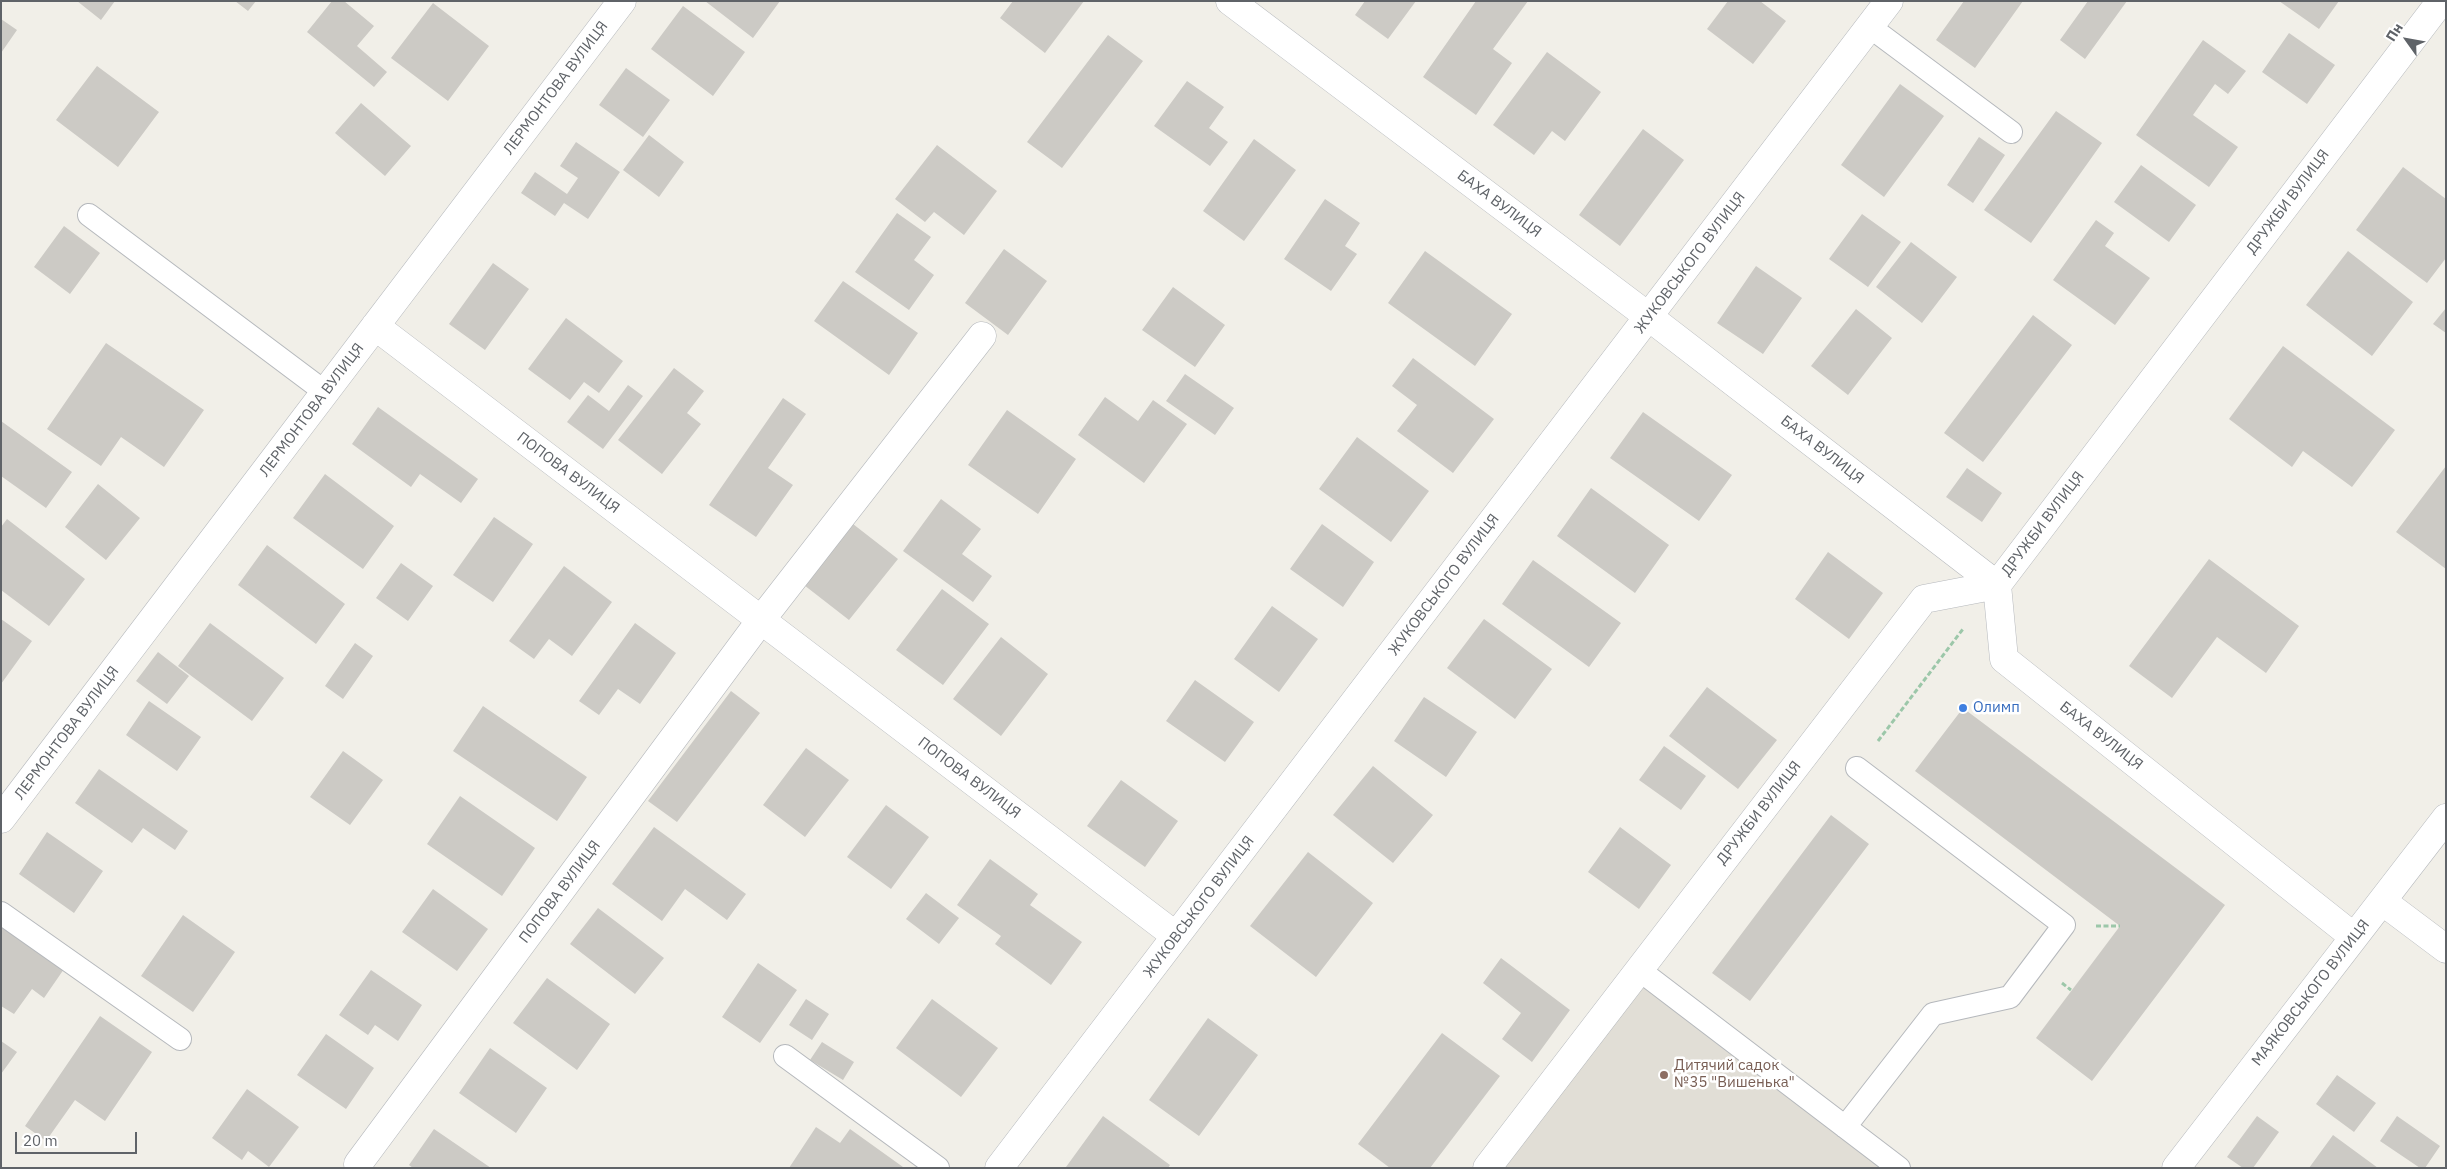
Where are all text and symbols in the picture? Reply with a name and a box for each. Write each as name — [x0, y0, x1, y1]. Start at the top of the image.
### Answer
north arrow — [2382, 15, 2432, 65]
street label: ЛЕРМОНТОВА ВУЛИЦЯ — [500, 18, 612, 158]
text: Пн — [2382, 19, 2407, 45]
street label: ДРУЖБИ ВУЛИЦЯ — [2243, 146, 2333, 258]
street label: БАХА ВУЛИЦЯ — [1453, 167, 1545, 241]
street label: ЖУКОВСЬКОГО ВУЛИЦЯ — [1631, 189, 1749, 337]
street label: ЛЕРМОНТОВА ВУЛИЦЯ — [256, 340, 368, 480]
street label: БАХА ВУЛИЦЯ — [1777, 412, 1867, 488]
street label: ПОПОВА ВУЛИЦЯ — [513, 429, 623, 517]
street label: ДРУЖБИ ВУЛИЦЯ — [1998, 468, 2088, 580]
street label: ЖУКОВСЬКОГО ВУЛИЦЯ — [1385, 511, 1503, 659]
street label: ЛЕРМОНТОВА ВУЛИЦЯ — [11, 663, 123, 803]
street label: БАХА ВУЛИЦЯ — [2056, 698, 2146, 774]
place label: Олимп — [1973, 699, 2020, 717]
marker: Олимп — [1957, 702, 1969, 714]
street label: ПОПОВА ВУЛИЦЯ — [914, 734, 1024, 822]
street label: ДРУЖБИ ВУЛИЦЯ — [1713, 758, 1805, 868]
street label: ЖУКОВСЬКОГО ВУЛИЦЯ — [1140, 833, 1258, 981]
street label: ПОПОВА ВУЛИЦЯ — [516, 837, 604, 947]
street label: МАЯКОВСЬКОГО ВУЛИЦЯ — [2248, 916, 2374, 1070]
place label: Дитячий садок №35 "Вишенька" — [1674, 1057, 1795, 1092]
marker: Дитячий садок №35 "Вишенька" — [1658, 1069, 1670, 1081]
scale bar — [18, 1122, 140, 1154]
text: 20 m — [23, 1131, 58, 1150]

